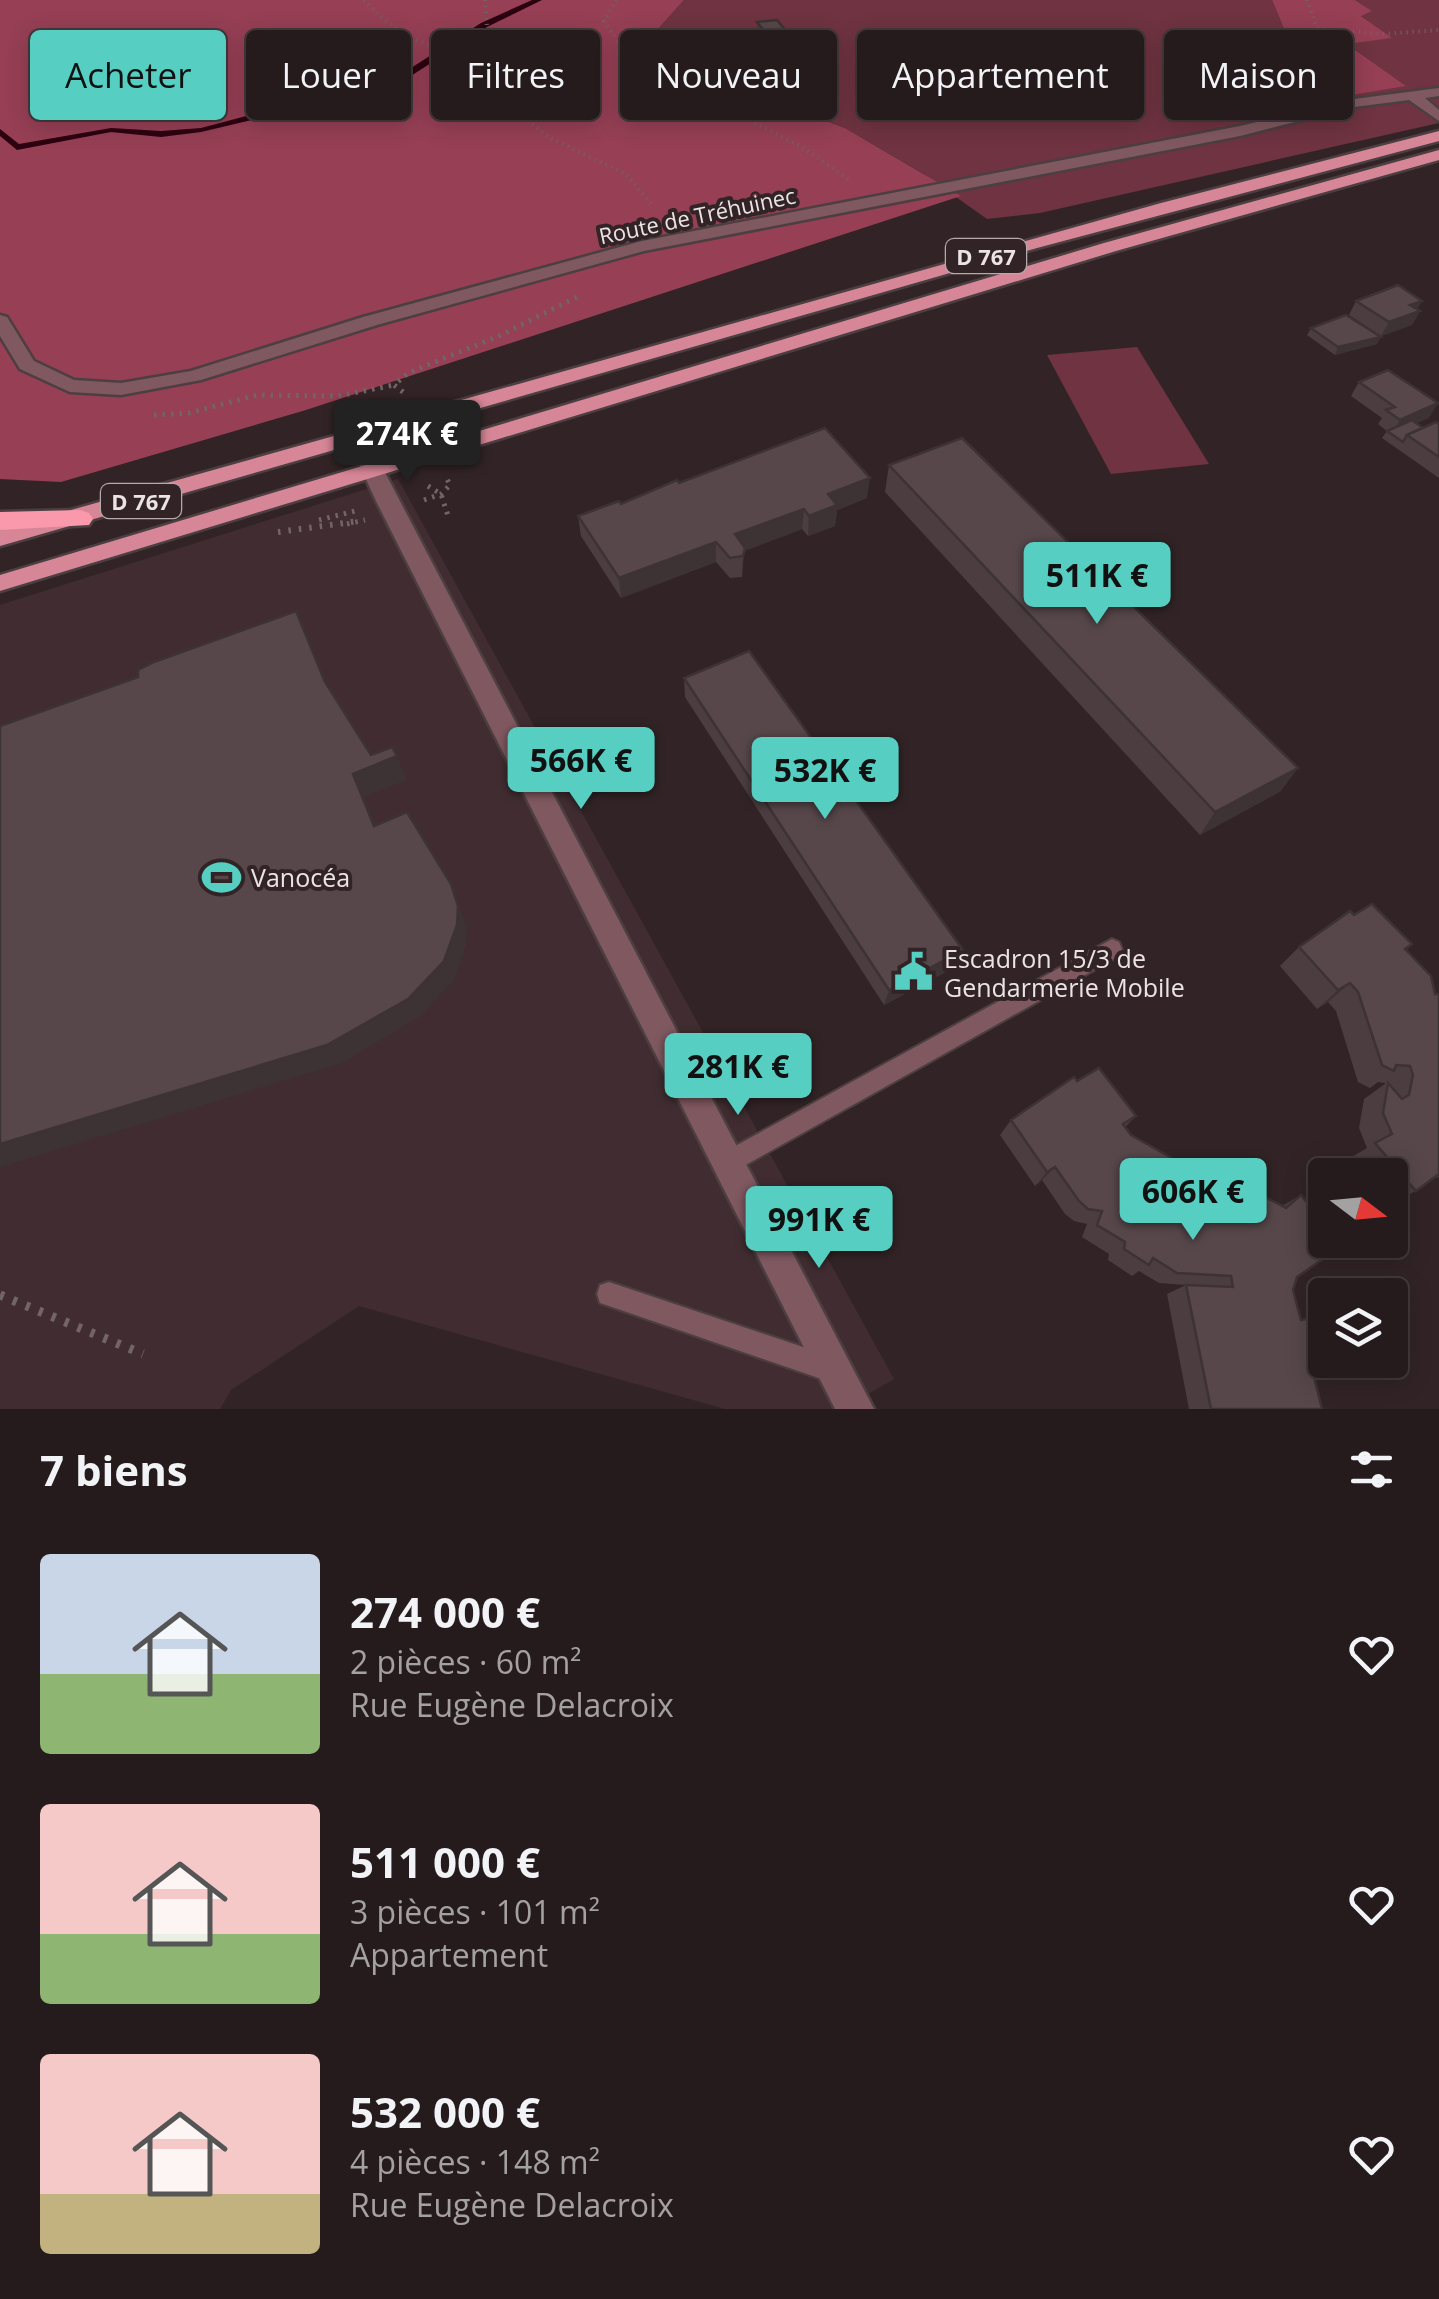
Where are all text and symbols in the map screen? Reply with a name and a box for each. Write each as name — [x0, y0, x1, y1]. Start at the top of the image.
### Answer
chip: Acheter — [30, 30, 226, 120]
chip: Louer — [246, 30, 411, 120]
chip: Filtres — [431, 30, 600, 120]
chip: Nouveau — [620, 30, 837, 120]
chip: Appartement — [857, 30, 1144, 120]
chip: Maison — [1164, 30, 1353, 120]
street label: Route de Tréhuinec — [596, 180, 798, 250]
road number: D 767 — [946, 239, 1026, 273]
pin: 274K € — [326, 400, 488, 485]
text: 274K € — [356, 411, 458, 454]
road number: D 767 — [101, 484, 181, 518]
pin: 511K € — [1016, 542, 1178, 627]
text: 511K € — [1046, 553, 1148, 596]
pin: 566K € — [500, 727, 662, 812]
pin: 532K € — [744, 737, 906, 822]
text: 566K € — [530, 738, 632, 781]
text: 532K € — [774, 748, 876, 791]
sports icon: Vanocéa — [200, 856, 242, 898]
place label: Vanocéa — [251, 860, 350, 894]
place label: Escadron 15/3 de Gendarmerie Mobile — [944, 941, 1185, 1004]
public building icon: Escadron 15/3 de Gendarmerie Mobile — [893, 951, 935, 993]
pin: 281K € — [657, 1033, 819, 1118]
text: 281K € — [687, 1044, 789, 1087]
pin: 606K € — [1112, 1158, 1274, 1243]
north arrow — [1308, 1158, 1408, 1258]
map controls — [1308, 1158, 1408, 1378]
text: 606K € — [1142, 1169, 1244, 1212]
pin: 991K € — [738, 1186, 900, 1271]
text: 991K € — [768, 1197, 870, 1240]
button: layers — [1308, 1278, 1408, 1378]
text: 7 biens — [40, 1441, 188, 1498]
icon: filters — [1344, 1442, 1399, 1497]
text: 274 000 € — [350, 1583, 540, 1640]
icon: home — [120, 1594, 240, 1714]
icon: heart — [1344, 1627, 1399, 1682]
text: 2 pièces · 60 m² — [350, 1640, 581, 1683]
text: Rue Eugène Delacroix — [350, 1683, 674, 1726]
text: 511 000 € — [350, 1833, 540, 1890]
icon: home — [120, 1844, 240, 1964]
icon: heart — [1344, 1877, 1399, 1932]
text: 3 pièces · 101 m² — [350, 1890, 600, 1933]
text: Appartement — [350, 1933, 548, 1976]
text: 532 000 € — [350, 2083, 540, 2140]
icon: home — [120, 2094, 240, 2214]
icon: heart — [1344, 2127, 1399, 2182]
text: 4 pièces · 148 m² — [350, 2140, 600, 2183]
text: Rue Eugène Delacroix — [350, 2183, 674, 2226]

